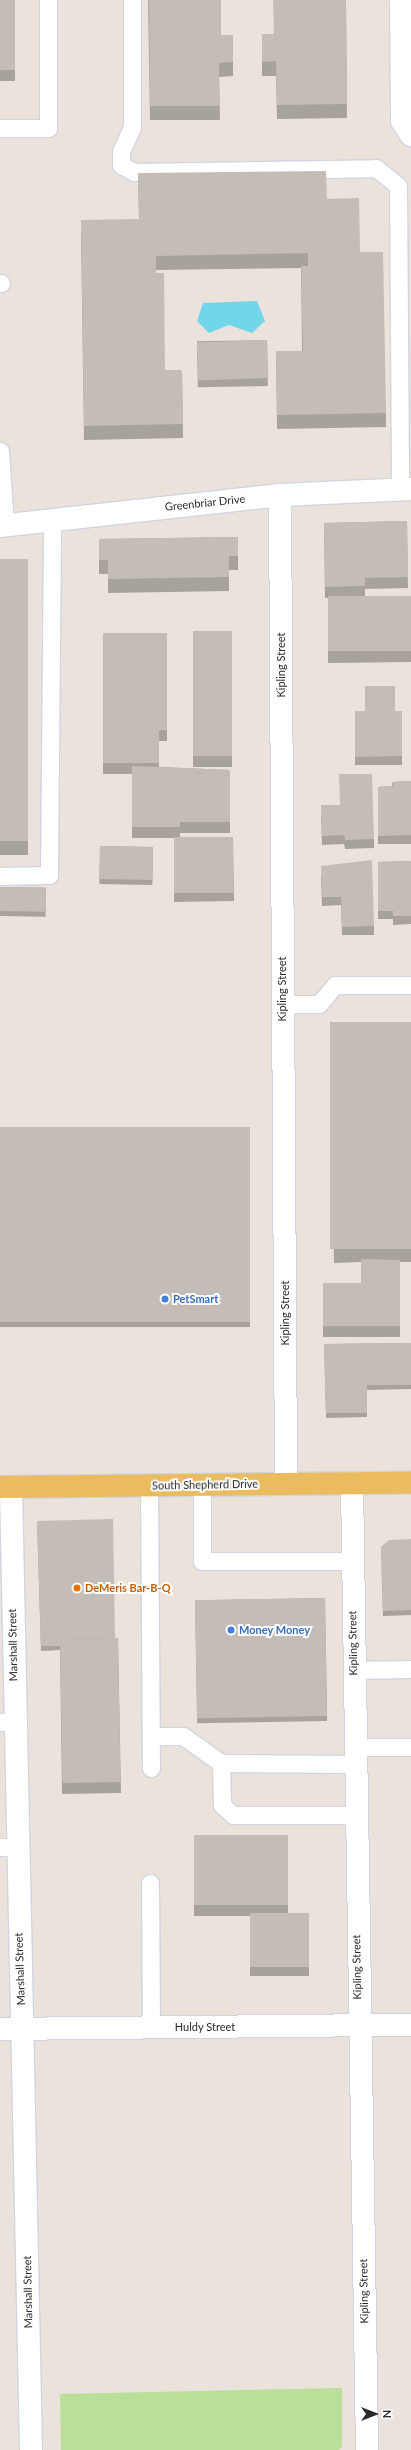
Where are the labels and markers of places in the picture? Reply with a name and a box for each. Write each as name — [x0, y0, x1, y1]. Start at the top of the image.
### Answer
place label: PetSmart — [173, 1292, 218, 1306]
marker: PetSmart — [160, 1294, 170, 1304]
place label: DeMeris Bar-B-Q — [85, 1581, 171, 1595]
marker: DeMeris Bar-B-Q — [72, 1583, 82, 1593]
place label: Money Money — [239, 1623, 310, 1637]
marker: Money Money — [226, 1625, 236, 1635]

